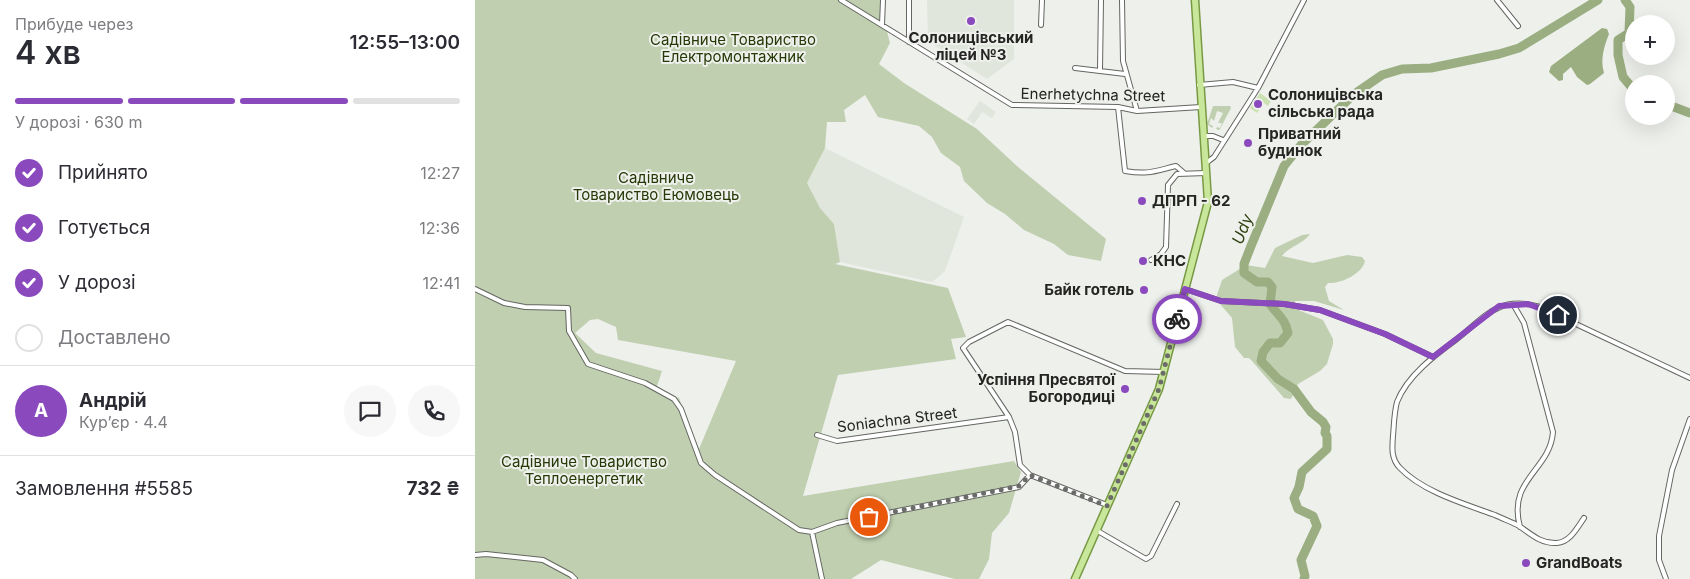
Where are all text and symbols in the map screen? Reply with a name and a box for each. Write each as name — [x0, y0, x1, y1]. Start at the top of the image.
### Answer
text: Прибуде через — [15, 14, 133, 34]
marker: Солоницівський ліцей №3 — [965, 15, 977, 27]
map controls — [1625, 15, 1675, 125]
button: + — [1625, 15, 1675, 65]
place label: Солоницівський ліцей №3 — [909, 28, 1033, 64]
park label: Садівниче Товариство Електромонтажник — [650, 30, 816, 66]
text: 12:55–13:00 — [349, 31, 460, 54]
text: 4 хв — [15, 33, 81, 72]
button: − — [1625, 75, 1675, 125]
street label: Enerhetychna Street — [1020, 84, 1166, 105]
place label: Солоницівська сільська рада — [1268, 85, 1383, 121]
marker: Солоницівська сільська рада — [1252, 98, 1264, 110]
text: У дорозі · 630 m — [15, 112, 142, 132]
place label: Приватний будинок — [1258, 124, 1341, 160]
marker: Приватний будинок — [1242, 137, 1254, 149]
icon: check — [15, 159, 43, 187]
text: Прийнято — [58, 161, 148, 184]
text: 12:27 — [420, 163, 460, 183]
park label: Садівниче Товариство Еюмовець — [573, 168, 739, 204]
place label: ДПРП - 62 — [1152, 191, 1230, 210]
marker: ДПРП - 62 — [1136, 195, 1148, 207]
water label: Udy — [1227, 210, 1257, 247]
icon: check — [15, 214, 43, 242]
text: Готується — [58, 216, 150, 239]
text: 12:36 — [419, 218, 460, 238]
place label: КНС — [1153, 251, 1186, 270]
marker: КНС — [1137, 255, 1149, 267]
icon: check — [15, 269, 43, 297]
text: У дорозі — [58, 271, 136, 294]
text: 12:41 — [423, 273, 460, 293]
place label: Байк готель — [1044, 280, 1134, 299]
marker: Байк готель — [1138, 284, 1150, 296]
courier — [1152, 294, 1202, 344]
pin — [1537, 294, 1579, 336]
icon: home — [1544, 301, 1572, 329]
icon: bike — [1163, 305, 1191, 333]
text: Доставлено — [58, 326, 171, 349]
place label: Успіння Пресвятої Богородиці — [977, 370, 1116, 406]
marker: Успіння Пресвятої Богородиці — [1119, 383, 1131, 395]
button: chat — [344, 385, 396, 437]
button: phone — [408, 385, 460, 437]
text: Андрій — [79, 389, 147, 412]
text: А — [34, 399, 48, 422]
street label: Soniachna Street — [836, 403, 958, 436]
text: Кур’єр · 4.4 — [79, 412, 168, 432]
park label: Садівниче Товариство Теплоенергетик — [501, 452, 667, 488]
text: Замовлення #5585 — [15, 477, 193, 500]
text: 732 ₴ — [406, 477, 460, 500]
pin — [848, 496, 890, 538]
icon: bag — [855, 503, 883, 531]
place label: GrandBoats — [1536, 553, 1622, 572]
marker: GrandBoats — [1520, 557, 1532, 569]

